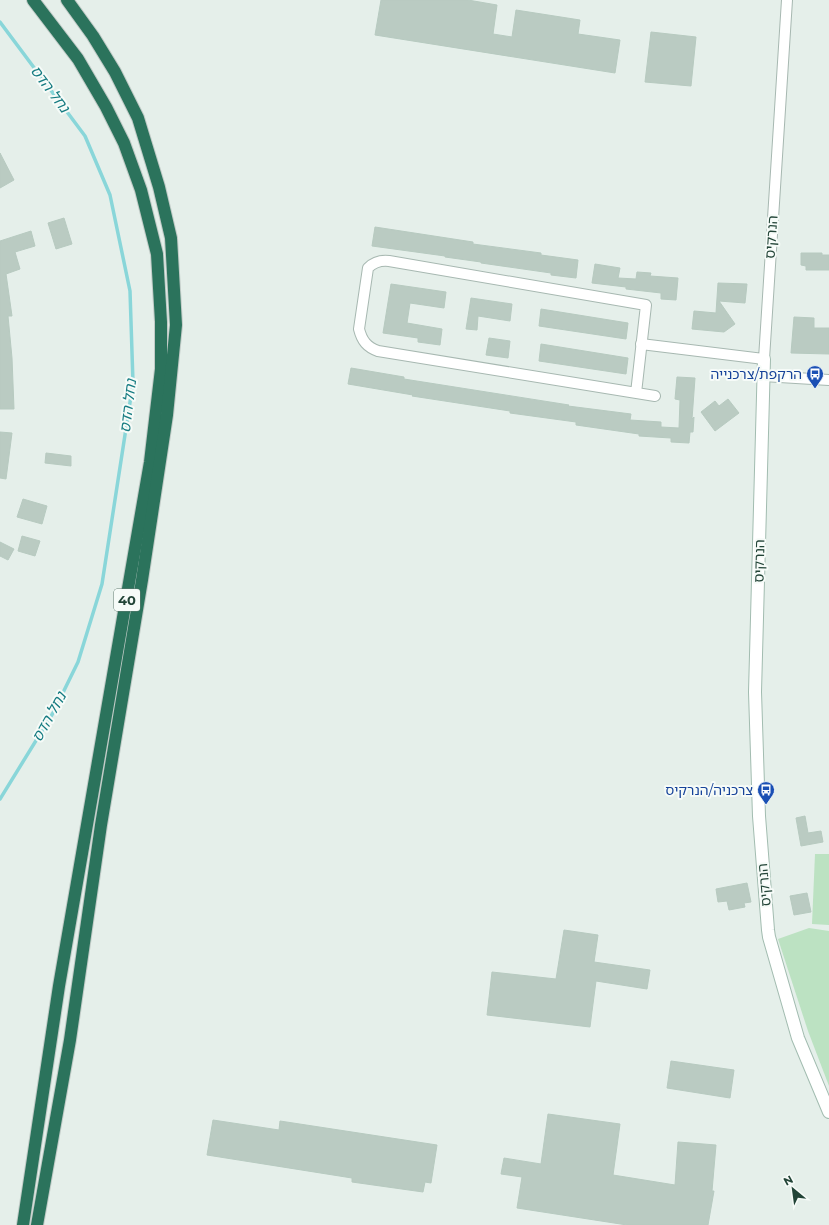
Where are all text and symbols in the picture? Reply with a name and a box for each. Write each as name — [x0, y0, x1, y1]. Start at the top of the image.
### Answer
water label: נחל הדס — [27, 61, 75, 117]
street label: הנרקיס — [761, 215, 781, 259]
bus stop icon: הרקפת/צרכנייה — [805, 364, 825, 389]
place label: הרקפת/צרכנייה — [711, 365, 802, 383]
water label: נחל הדס — [115, 377, 140, 434]
street label: הנרקיס — [750, 539, 768, 583]
road number: 40 — [114, 589, 140, 611]
water label: נחל הדס — [27, 687, 71, 745]
bus stop icon: צרכניה/הנרקיס — [756, 780, 776, 805]
place label: צרכניה/הנרקיס — [665, 781, 753, 799]
street label: הנרקיס — [753, 863, 775, 907]
north arrow — [773, 1169, 813, 1209]
text: N — [781, 1172, 795, 1189]

